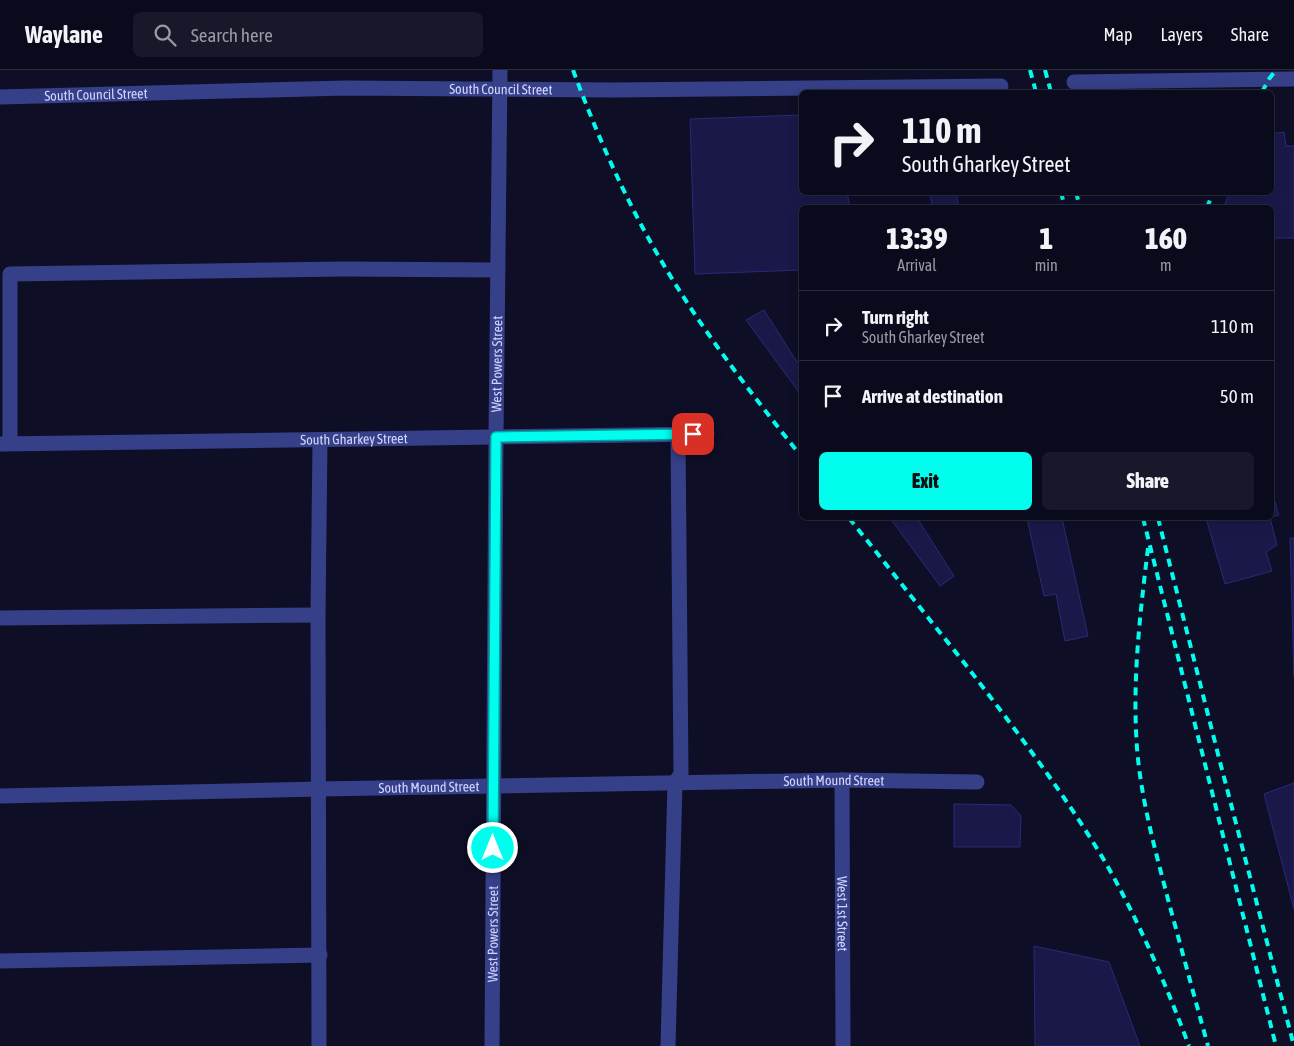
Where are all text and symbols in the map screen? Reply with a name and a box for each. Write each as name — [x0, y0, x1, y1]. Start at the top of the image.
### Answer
search box — [133, 12, 483, 57]
text: Waylane — [25, 21, 103, 48]
icon: search — [151, 21, 179, 49]
text: Search here — [191, 24, 273, 46]
text: Map — [1103, 24, 1132, 45]
text: Layers — [1160, 24, 1203, 45]
text: Share — [1231, 24, 1269, 45]
street label: South Council Street — [449, 81, 553, 98]
street label: South Council Street — [44, 85, 148, 104]
icon: right — [819, 110, 884, 175]
text: 110 m — [902, 110, 981, 150]
text: South Gharkey Street — [902, 151, 1071, 177]
text: 13:39 — [886, 221, 948, 255]
text: 1 — [1039, 221, 1053, 255]
text: 160 — [1145, 221, 1187, 255]
text: Arrival — [897, 256, 936, 274]
text: min — [1035, 256, 1058, 274]
text: m — [1160, 256, 1172, 274]
text: Turn right — [862, 306, 929, 328]
icon: right — [819, 312, 847, 340]
text: 110 m — [1211, 315, 1254, 337]
street label: West Powers Street — [488, 316, 505, 412]
text: South Gharkey Street — [862, 328, 985, 346]
icon: arrive — [819, 382, 847, 410]
text: Arrive at destination — [862, 385, 1003, 407]
text: 50 m — [1220, 385, 1254, 407]
pin — [672, 413, 714, 455]
icon: arrive — [679, 420, 707, 448]
street label: South Gharkey Street — [300, 430, 408, 448]
button: Exit — [819, 452, 1032, 510]
button: Share — [1042, 452, 1254, 510]
street label: South Mound Street — [783, 772, 884, 789]
street label: South Mound Street — [378, 778, 479, 796]
position arrow — [466, 821, 518, 873]
street label: West 1st Street — [834, 876, 851, 952]
street label: West Powers Street — [484, 886, 501, 982]

